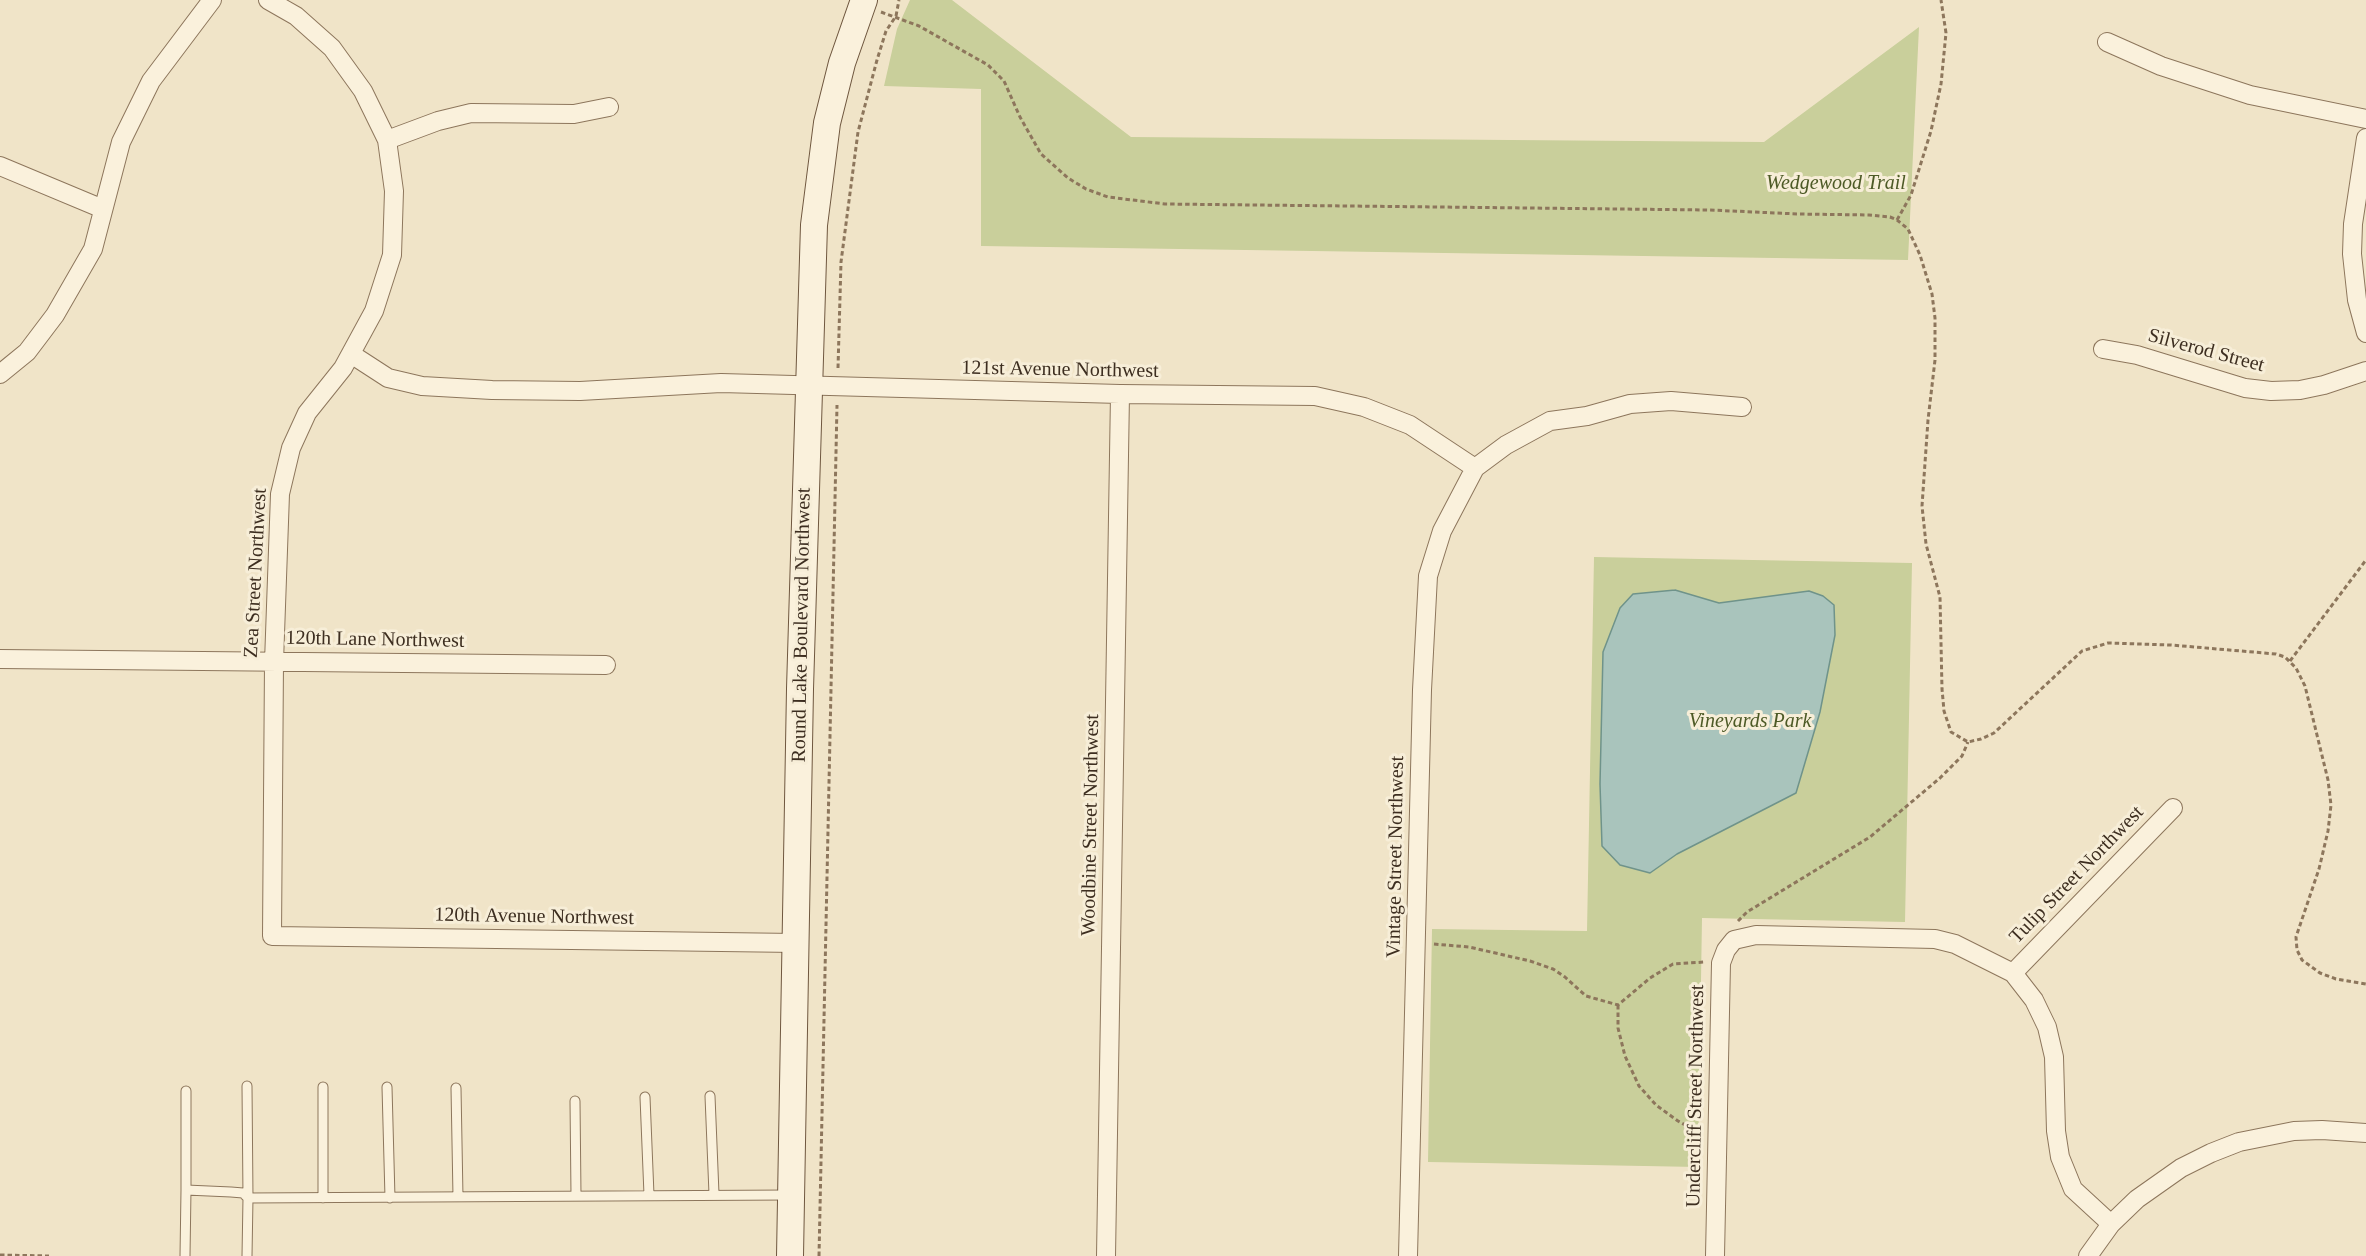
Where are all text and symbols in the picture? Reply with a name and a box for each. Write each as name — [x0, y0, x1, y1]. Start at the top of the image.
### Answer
park label: Wedgewood Trail — [1766, 172, 1906, 196]
street label: Silverod Street — [2145, 324, 2267, 378]
street label: 121st Avenue Northwest — [961, 356, 1159, 384]
street label: Round Lake Boulevard Northwest — [788, 487, 816, 763]
street label: Zea Street Northwest — [240, 488, 272, 658]
street label: 120th Lane Northwest — [285, 626, 465, 654]
park label: Vineyards Park — [1689, 710, 1811, 734]
street label: Woodbine Street Northwest — [1077, 714, 1105, 936]
street label: Vintage Street Northwest — [1382, 756, 1410, 958]
street label: Tulip Street Northwest — [2005, 801, 2149, 949]
street label: 120th Avenue Northwest — [434, 903, 634, 931]
street label: Undercliff Street Northwest — [1682, 984, 1710, 1208]

